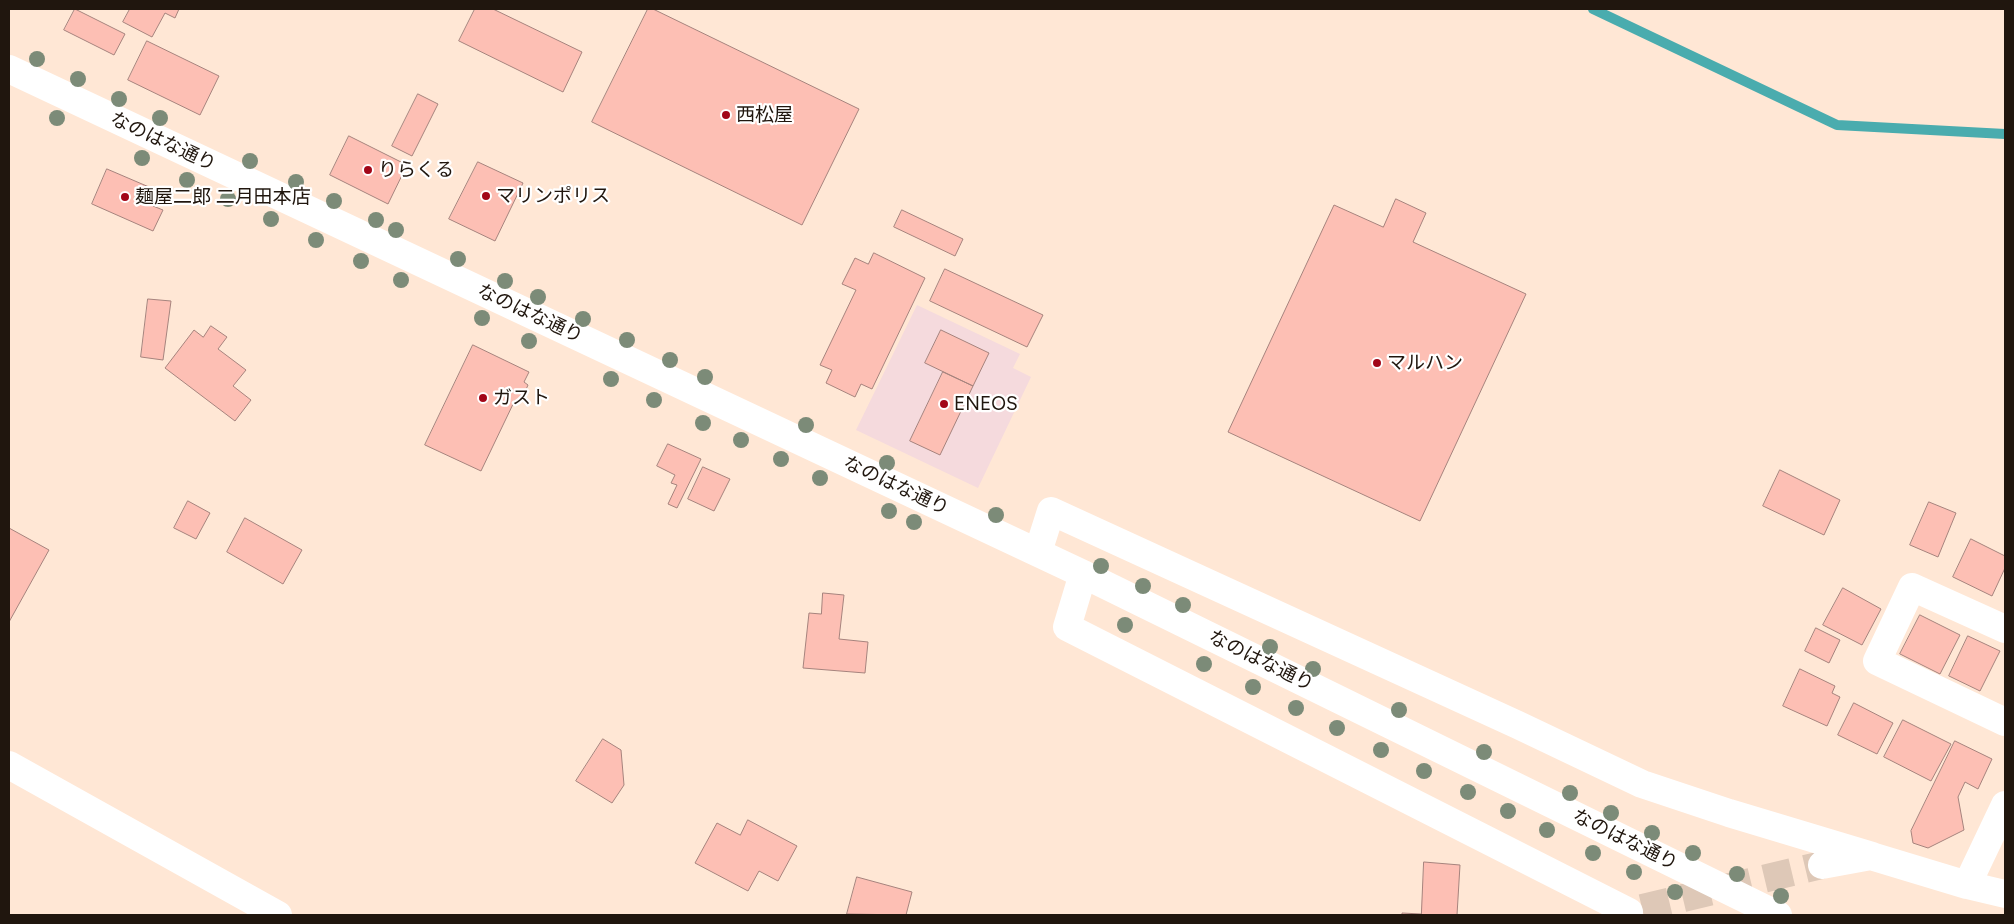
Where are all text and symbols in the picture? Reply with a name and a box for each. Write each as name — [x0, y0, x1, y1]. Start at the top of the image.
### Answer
place label: 西松屋 — [736, 104, 793, 126]
street label: なのはな通り — [107, 108, 219, 176]
marker: 西松屋 — [720, 109, 732, 121]
place label: りらくる — [378, 159, 454, 181]
marker: りらくる — [362, 164, 374, 176]
place label: マリンポリス — [496, 185, 610, 207]
place label: 麺屋二郎 二月田本店 — [135, 186, 311, 208]
marker: マリンポリス — [480, 190, 492, 202]
marker: 麺屋二郎 二月田本店 — [119, 191, 131, 203]
street label: なのはな通り — [474, 280, 586, 348]
place label: マルハン — [1387, 352, 1463, 374]
marker: マルハン — [1371, 357, 1383, 369]
place label: ガスト — [493, 387, 550, 409]
marker: ガスト — [477, 392, 489, 404]
place label: ENEOS — [954, 393, 1018, 415]
marker: ENEOS — [938, 398, 950, 410]
street label: なのはな通り — [840, 452, 952, 520]
street label: なのはな通り — [1205, 626, 1317, 696]
street label: なのはな通り — [1569, 805, 1681, 875]

